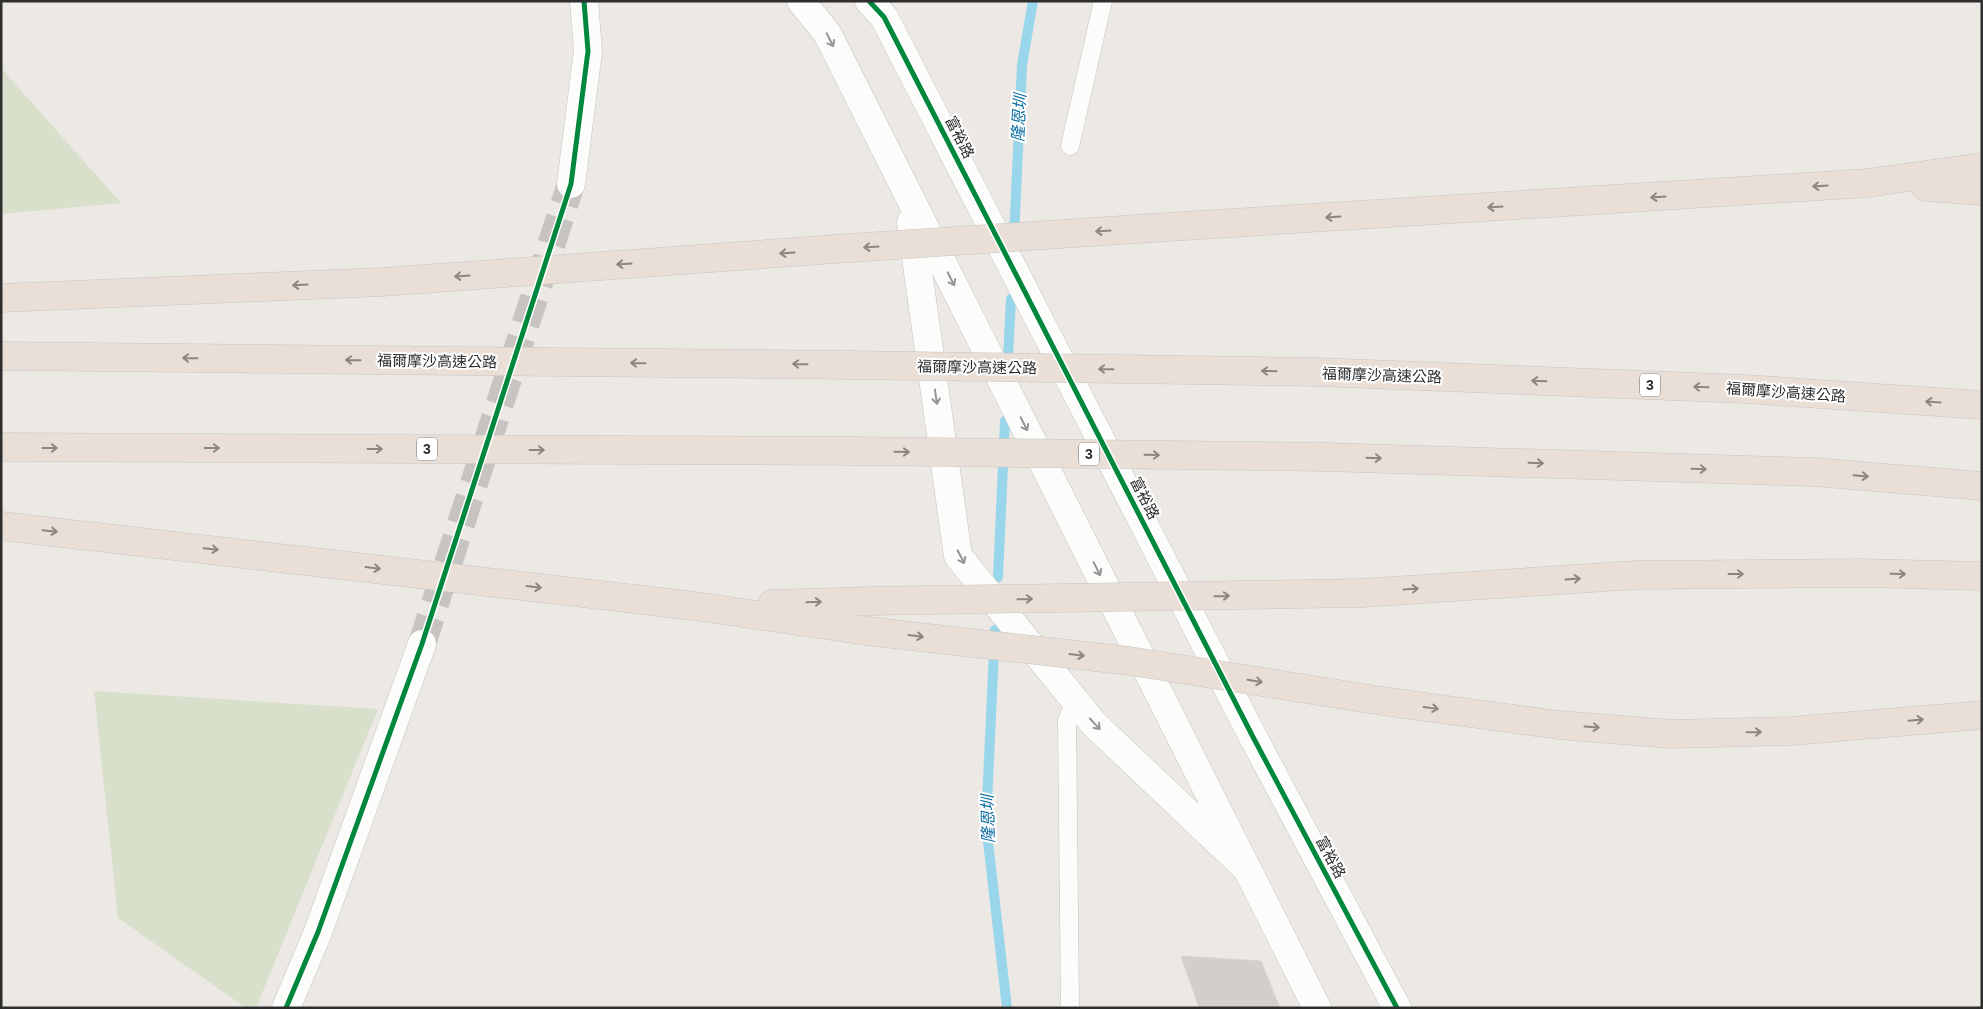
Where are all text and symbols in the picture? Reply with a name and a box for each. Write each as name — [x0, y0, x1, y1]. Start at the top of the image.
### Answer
one-way arrow — [826, 32, 835, 47]
water label: 隆恩圳 — [1009, 92, 1029, 142]
street label: 富裕路 — [942, 113, 978, 161]
one-way arrow — [1812, 182, 1828, 191]
one-way arrow — [1650, 192, 1666, 201]
one-way arrow — [1488, 202, 1504, 211]
one-way arrow — [1325, 212, 1341, 221]
one-way arrow — [1095, 227, 1111, 236]
one-way arrow — [863, 242, 879, 252]
one-way arrow — [779, 248, 795, 258]
one-way arrow — [617, 260, 633, 269]
one-way arrow — [455, 271, 471, 281]
one-way arrow — [947, 271, 956, 286]
one-way arrow — [292, 281, 308, 290]
street label: 福爾摩沙高速公路 — [377, 351, 497, 371]
one-way arrow — [182, 353, 198, 363]
one-way arrow — [345, 355, 361, 365]
street label: 福爾摩沙高速公路 — [917, 357, 1037, 377]
one-way arrow — [630, 358, 646, 368]
one-way arrow — [792, 360, 808, 369]
one-way arrow — [1098, 364, 1114, 374]
street label: 福爾摩沙高速公路 — [1322, 364, 1442, 386]
one-way arrow — [1261, 366, 1277, 376]
road number: 3 — [1640, 374, 1660, 396]
one-way arrow — [1531, 376, 1547, 385]
street label: 福爾摩沙高速公路 — [1726, 379, 1846, 405]
one-way arrow — [1693, 383, 1709, 392]
one-way arrow — [931, 389, 941, 405]
one-way arrow — [1925, 397, 1941, 406]
one-way arrow — [1020, 416, 1029, 431]
road number: 3 — [417, 438, 437, 460]
road number: 3 — [1079, 442, 1099, 466]
one-way arrow — [42, 443, 58, 452]
one-way arrow — [204, 443, 220, 453]
one-way arrow — [366, 444, 383, 454]
one-way arrow — [529, 445, 545, 455]
one-way arrow — [894, 447, 910, 457]
one-way arrow — [1144, 450, 1160, 459]
one-way arrow — [1366, 453, 1382, 463]
one-way arrow — [1528, 459, 1544, 468]
one-way arrow — [1691, 464, 1707, 473]
one-way arrow — [1853, 471, 1869, 481]
street label: 富裕路 — [1127, 474, 1163, 522]
one-way arrow — [41, 526, 57, 536]
one-way arrow — [203, 544, 219, 554]
one-way arrow — [956, 549, 966, 564]
one-way arrow — [1093, 561, 1102, 576]
one-way arrow — [364, 563, 380, 573]
one-way arrow — [1727, 569, 1743, 579]
one-way arrow — [1890, 569, 1906, 579]
one-way arrow — [1565, 574, 1581, 583]
one-way arrow — [526, 582, 542, 592]
one-way arrow — [1403, 585, 1419, 594]
one-way arrow — [1214, 591, 1230, 601]
one-way arrow — [1016, 594, 1032, 604]
one-way arrow — [806, 598, 822, 607]
one-way arrow — [908, 631, 924, 641]
one-way arrow — [1069, 650, 1085, 660]
one-way arrow — [1247, 676, 1263, 686]
one-way arrow — [1422, 703, 1438, 713]
one-way arrow — [1908, 715, 1924, 725]
one-way arrow — [1089, 718, 1101, 731]
one-way arrow — [1584, 723, 1600, 732]
one-way arrow — [1746, 727, 1762, 737]
water label: 隆恩圳 — [979, 793, 997, 843]
street label: 富裕路 — [1313, 833, 1349, 881]

